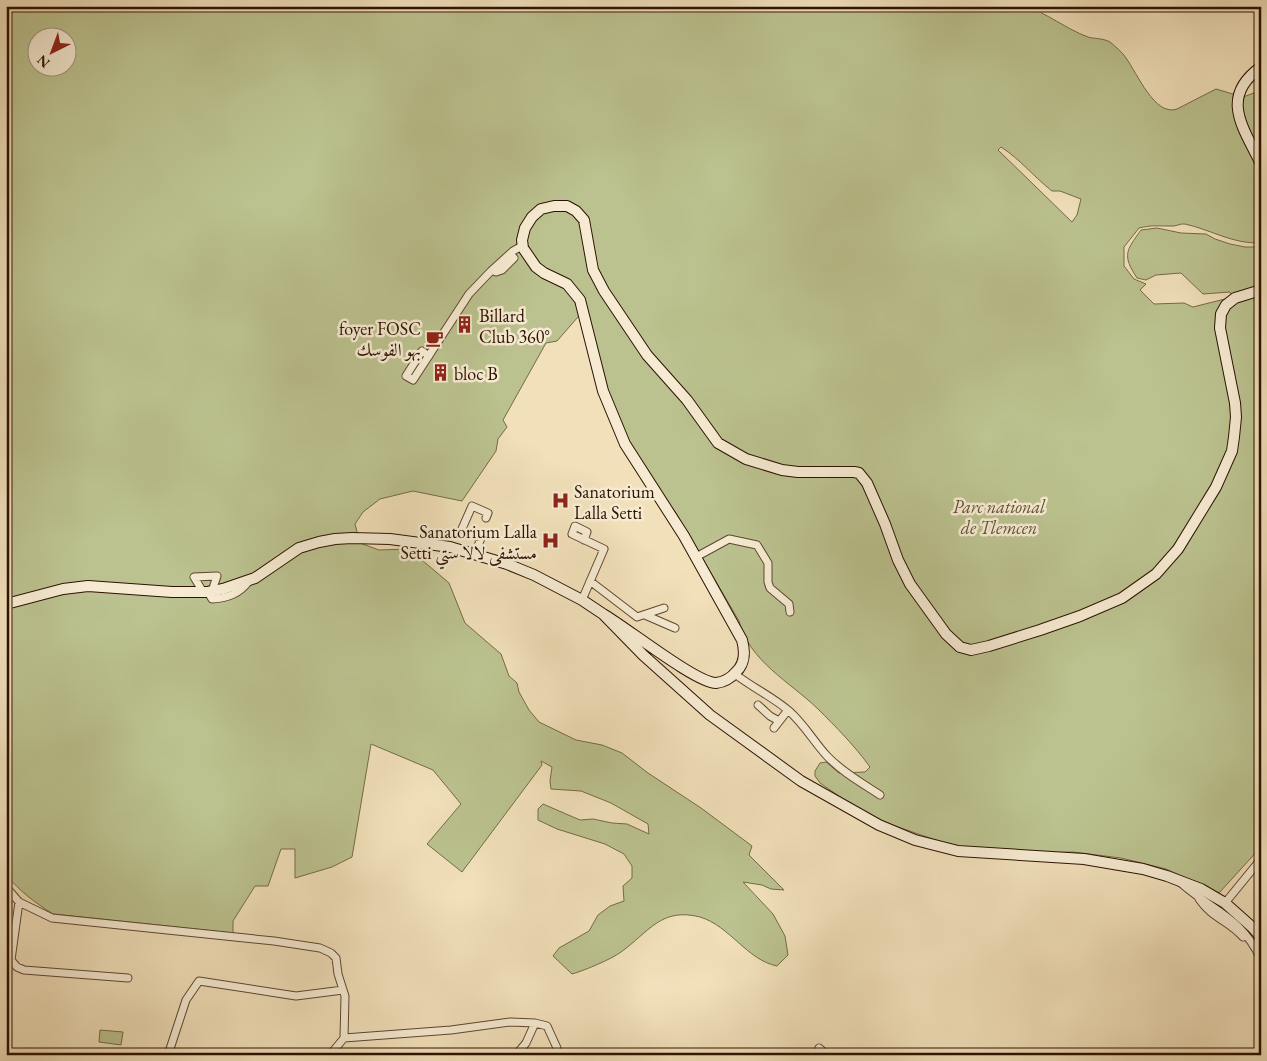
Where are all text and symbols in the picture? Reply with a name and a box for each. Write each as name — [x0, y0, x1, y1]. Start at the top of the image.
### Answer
north arrow — [28, 28, 78, 78]
text: N — [33, 51, 54, 72]
place label: Billard Club 360° — [479, 304, 550, 348]
building icon: Billard Club 360° — [455, 315, 475, 335]
place label: foyer FOSC بهو الفوسك — [339, 317, 421, 362]
cafe icon: foyer FOSC بهو الفوسك — [425, 328, 445, 348]
place label: bloc B — [454, 362, 498, 385]
building icon: bloc B — [430, 363, 450, 383]
place label: Sanatorium Lalla Setti — [574, 480, 655, 524]
hospital icon: Sanatorium Lalla Setti — [550, 491, 570, 511]
park label: Parc national de Tlemcen — [953, 495, 1046, 539]
place label: Sanatorium Lalla Setti مستشفى لالا ستي — [401, 520, 538, 570]
hospital icon: Sanatorium Lalla Setti مستشفى لالا ستي — [541, 531, 561, 551]

